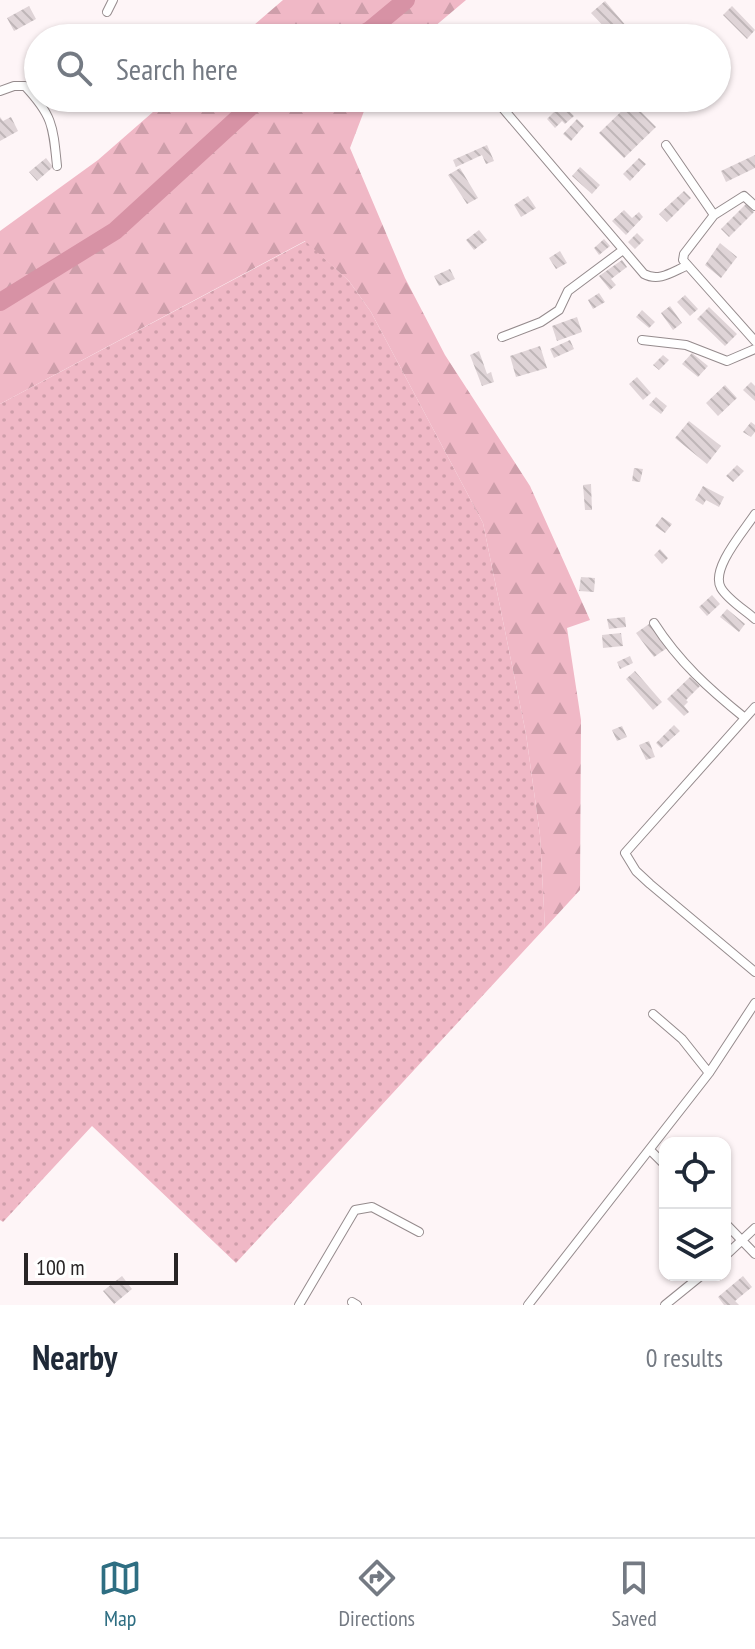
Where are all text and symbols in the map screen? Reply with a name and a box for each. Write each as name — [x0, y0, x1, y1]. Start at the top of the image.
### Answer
search box — [24, 24, 731, 112]
icon: search — [52, 46, 96, 90]
text: Search here — [116, 49, 238, 88]
map controls — [659, 1137, 731, 1281]
button: locate — [659, 1137, 731, 1209]
button: layers — [659, 1209, 731, 1281]
scale bar — [24, 1249, 178, 1285]
text: 100 m — [36, 1253, 85, 1281]
text: Nearby — [32, 1335, 117, 1379]
text: 0 results — [646, 1341, 723, 1374]
tab: Map — [98, 1556, 142, 1632]
tab: Directions — [339, 1556, 415, 1632]
tab: Saved — [611, 1556, 657, 1632]

